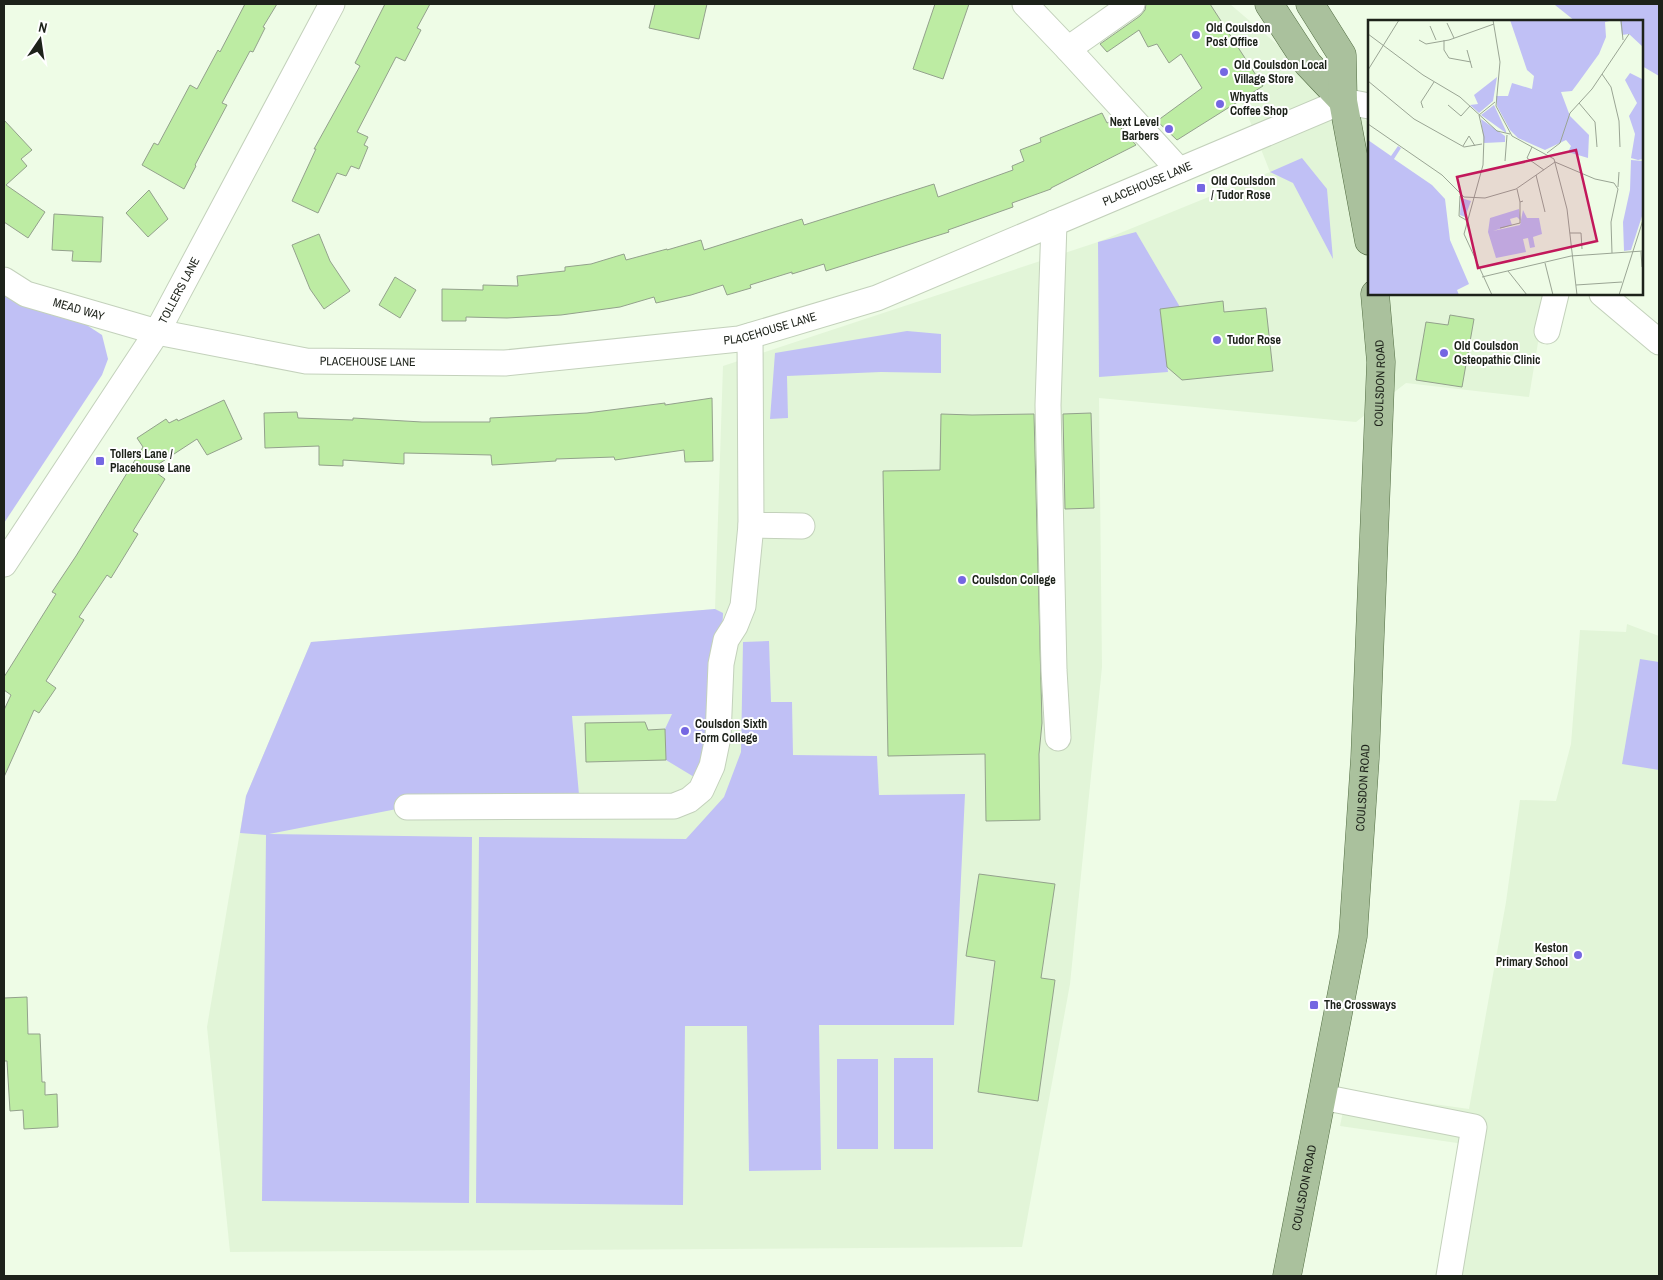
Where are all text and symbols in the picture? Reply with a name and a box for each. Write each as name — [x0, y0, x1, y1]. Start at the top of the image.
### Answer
north arrow — [15, 15, 65, 65]
text: N — [37, 18, 49, 37]
place label: Old Coulsdon Post Office — [1206, 20, 1271, 50]
inset map — [1368, 20, 1643, 295]
marker: Old Coulsdon Post Office — [1190, 29, 1202, 41]
place label: Old Coulsdon Local Village Store — [1234, 57, 1327, 87]
marker: Old Coulsdon Local Village Store — [1218, 66, 1230, 78]
place label: Whyatts Coffee Shop — [1230, 89, 1288, 119]
marker: Whyatts Coffee Shop — [1214, 98, 1226, 110]
place label: Next Level Barbers — [1110, 114, 1160, 144]
marker: Next Level Barbers — [1163, 123, 1175, 135]
street label: PLACEHOUSE LANE — [1100, 158, 1195, 210]
place label: Old Coulsdon / Tudor Rose — [1211, 173, 1276, 203]
marker: Old Coulsdon / Tudor Rose — [1195, 182, 1207, 194]
street label: TOLLERS LANE — [155, 254, 203, 327]
street label: MEAD WAY — [51, 294, 107, 324]
street label: PLACEHOUSE LANE — [723, 308, 818, 349]
place label: Tudor Rose — [1227, 332, 1281, 348]
marker: Tudor Rose — [1211, 334, 1223, 346]
place label: Old Coulsdon Osteopathic Clinic — [1454, 338, 1541, 368]
street label: COULSDON ROAD — [1370, 339, 1389, 427]
marker: Old Coulsdon Osteopathic Clinic — [1438, 347, 1450, 359]
street label: PLACEHOUSE LANE — [320, 353, 416, 370]
place label: Tollers Lane / Placehouse Lane — [110, 446, 191, 476]
marker: Tollers Lane / Placehouse Lane — [94, 455, 106, 467]
place label: Coulsdon College — [972, 572, 1056, 588]
marker: Coulsdon College — [956, 574, 968, 586]
place label: Coulsdon Sixth Form College — [695, 716, 767, 746]
marker: Coulsdon Sixth Form College — [679, 725, 691, 737]
street label: COULSDON ROAD — [1352, 744, 1374, 832]
place label: Keston Primary School — [1496, 940, 1568, 970]
marker: Keston Primary School — [1572, 949, 1584, 961]
place label: The Crossways — [1324, 997, 1397, 1013]
marker: The Crossways — [1308, 999, 1320, 1011]
street label: COULSDON ROAD — [1288, 1143, 1320, 1232]

